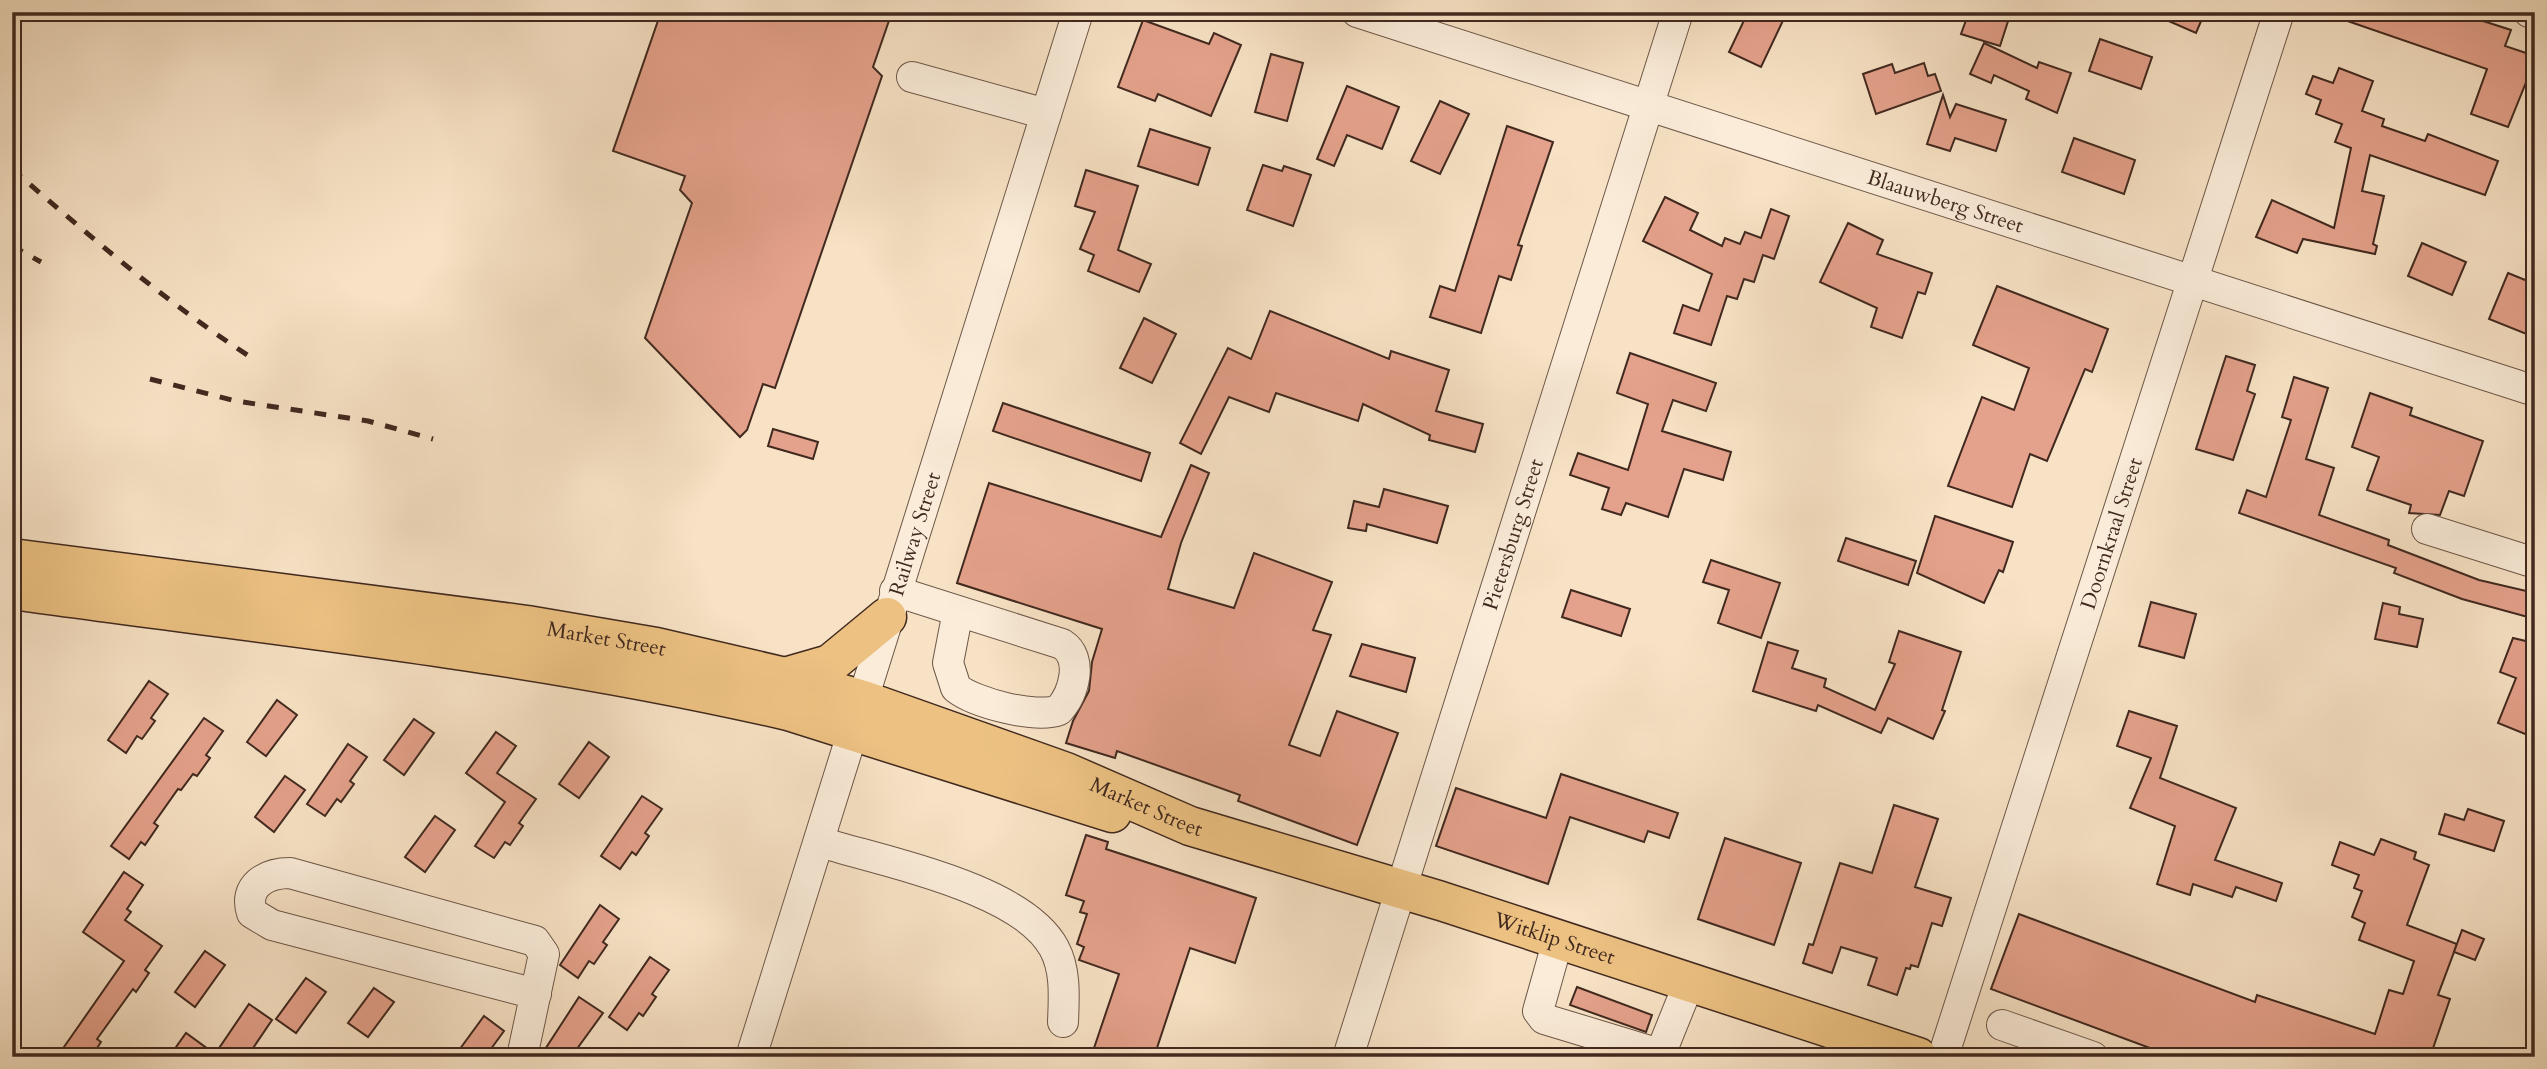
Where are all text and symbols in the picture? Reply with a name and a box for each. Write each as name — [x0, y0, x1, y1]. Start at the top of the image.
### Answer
street label: Blaauwberg Street — [1863, 163, 2028, 240]
street label: Doornkraal Street — [2073, 453, 2149, 613]
street label: Pietersburg Street — [1476, 455, 1551, 614]
street label: Railway Street — [882, 468, 948, 599]
street label: Market Street — [545, 614, 669, 663]
street label: Market Street — [1085, 770, 1206, 844]
street label: Witklip Street — [1489, 905, 1619, 972]

